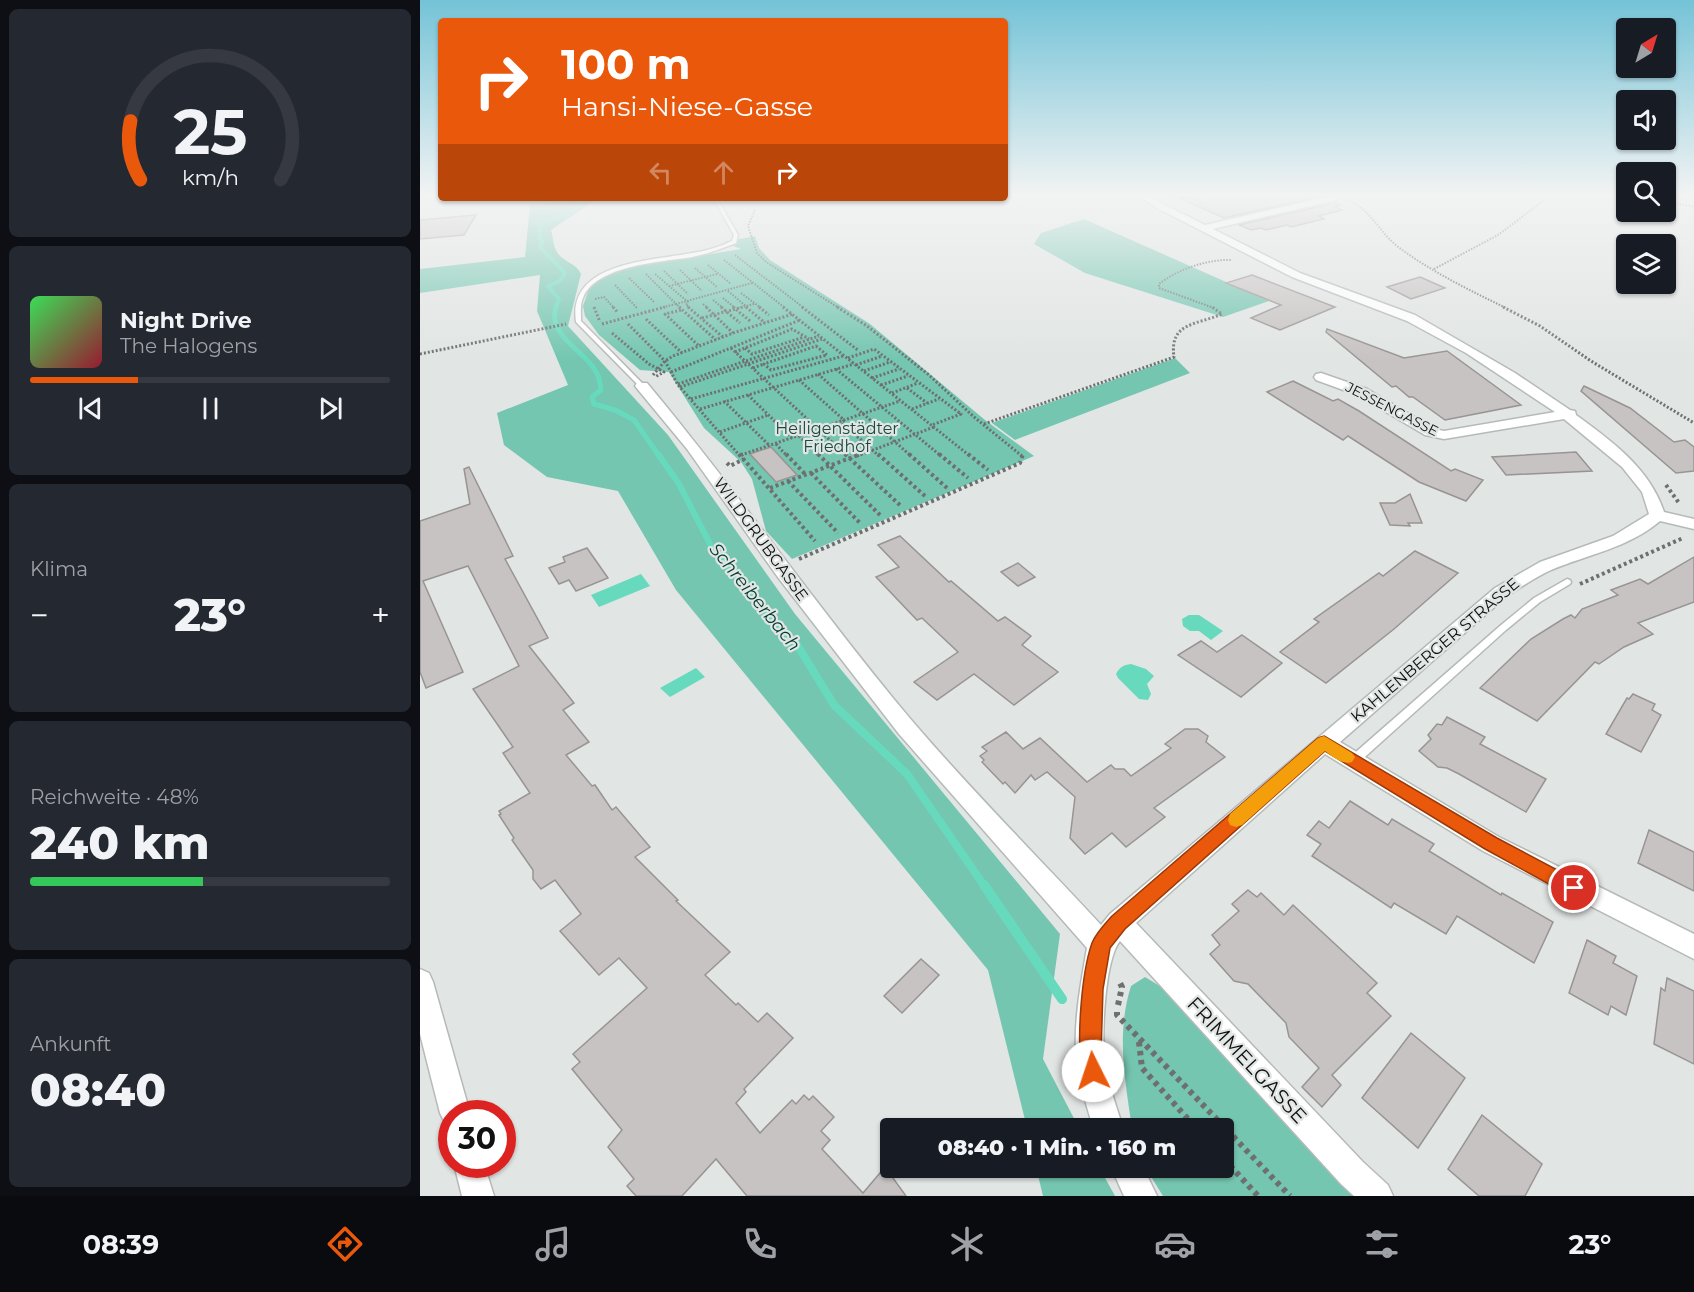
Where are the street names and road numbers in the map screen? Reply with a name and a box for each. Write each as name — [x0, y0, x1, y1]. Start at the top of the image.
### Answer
street label: JESSENGASSE — [1342, 377, 1441, 440]
street label: WILDGRUBGASSE — [710, 474, 812, 604]
street label: KAHLENBERGER STRASSE — [1347, 574, 1523, 726]
street label: FRIMMELGASSE — [1182, 992, 1312, 1128]

